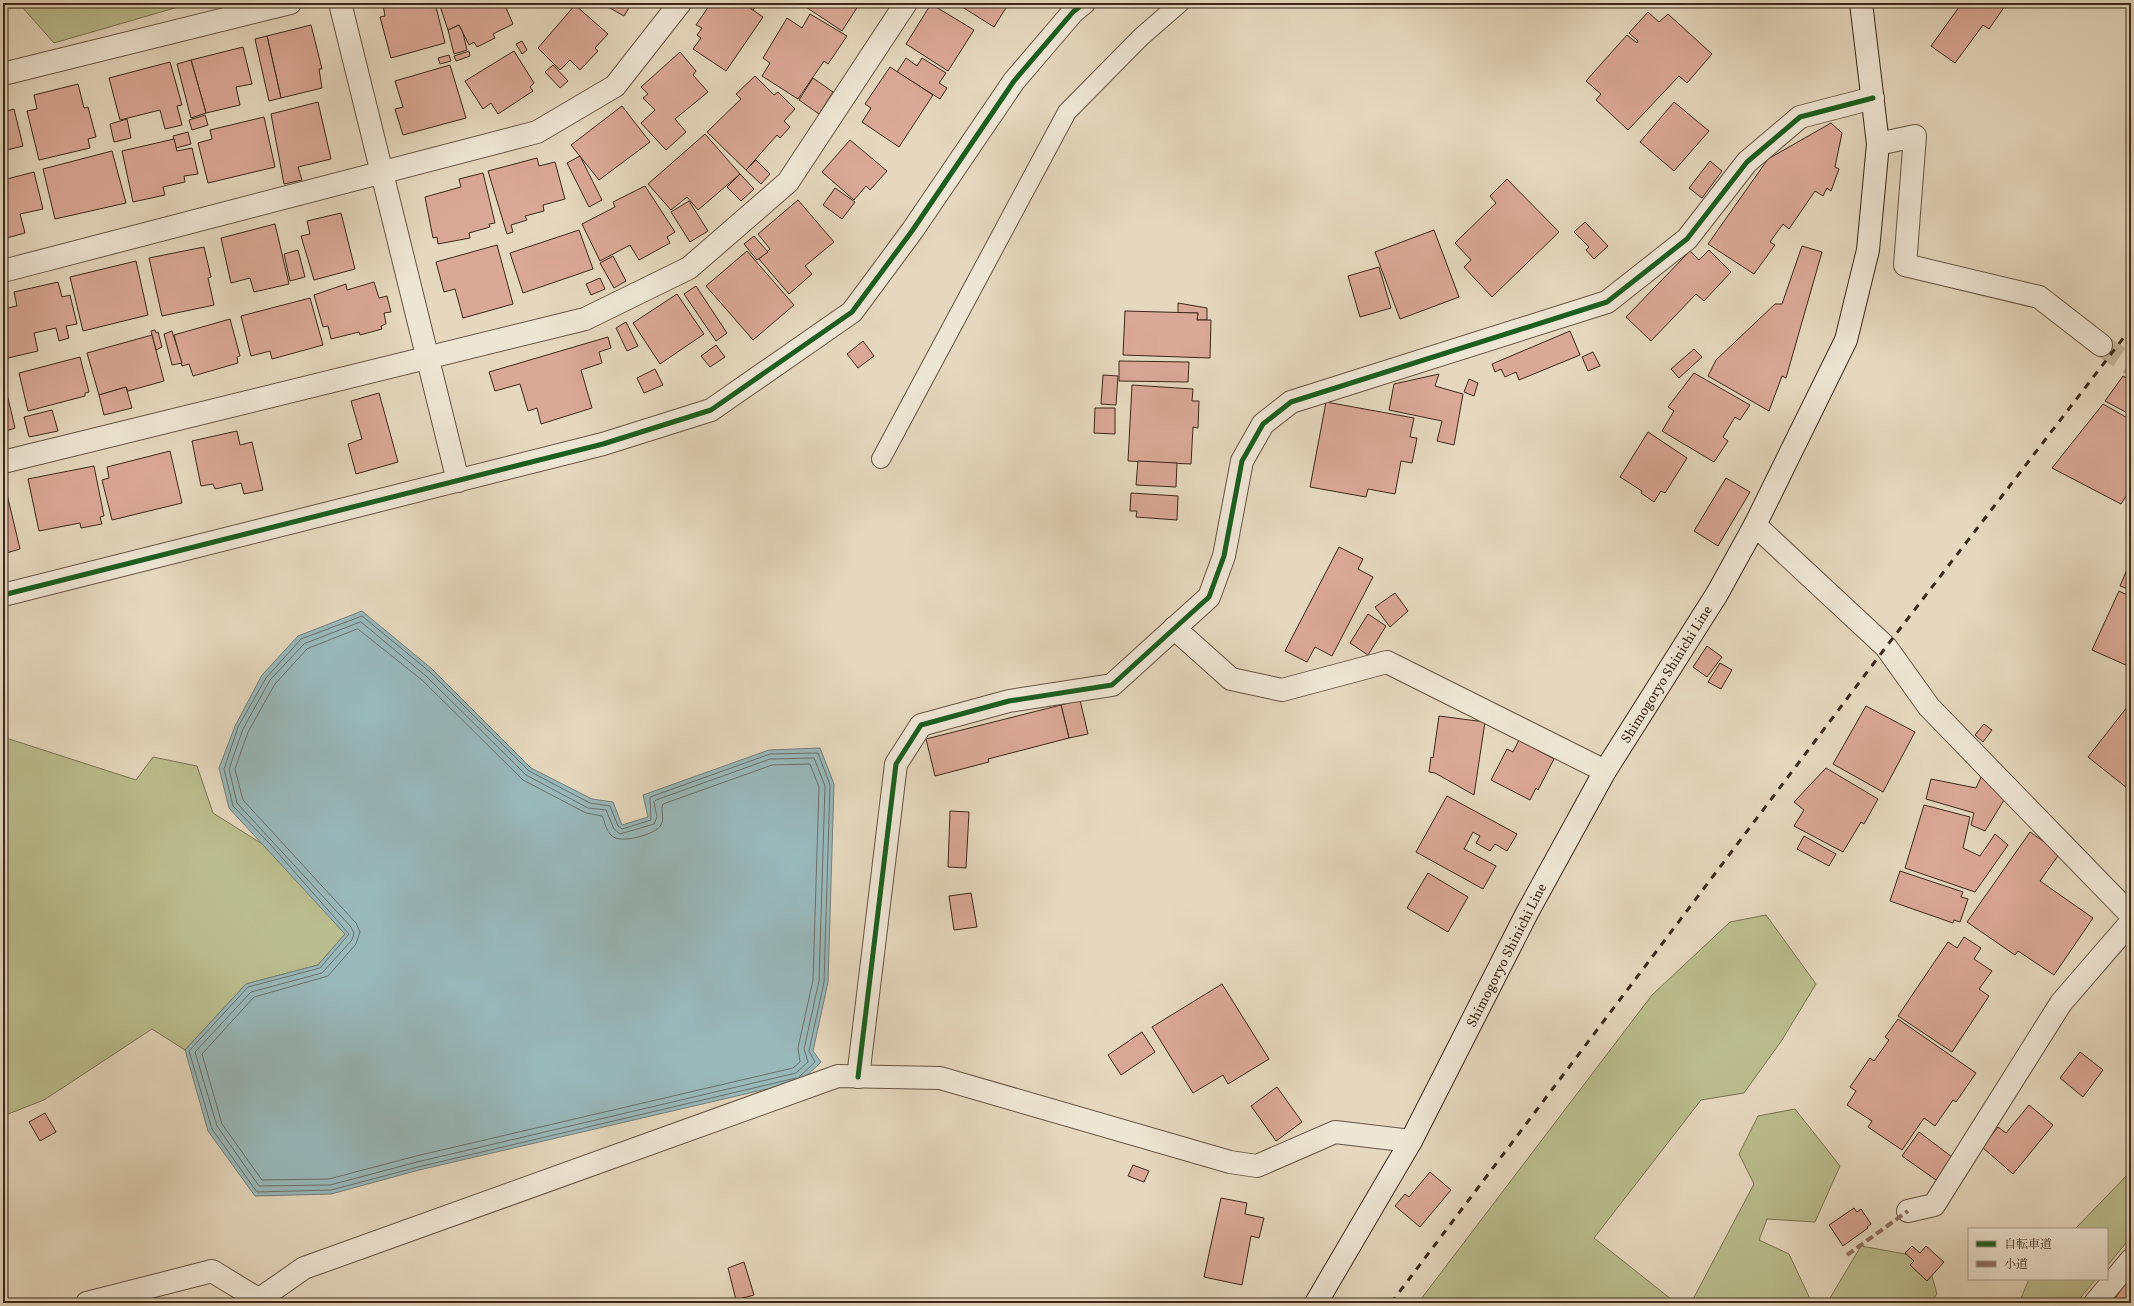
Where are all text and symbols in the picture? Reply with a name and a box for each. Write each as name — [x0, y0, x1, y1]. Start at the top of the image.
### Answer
street label: Shimogoryo Shinichi Line — [1617, 602, 1718, 747]
street label: Shimogoryo Shinichi Line — [1463, 880, 1552, 1031]
legend — [1968, 1228, 2108, 1280]
text: 自転車道 — [2004, 1237, 2052, 1253]
text: 小道 — [2004, 1257, 2028, 1273]

